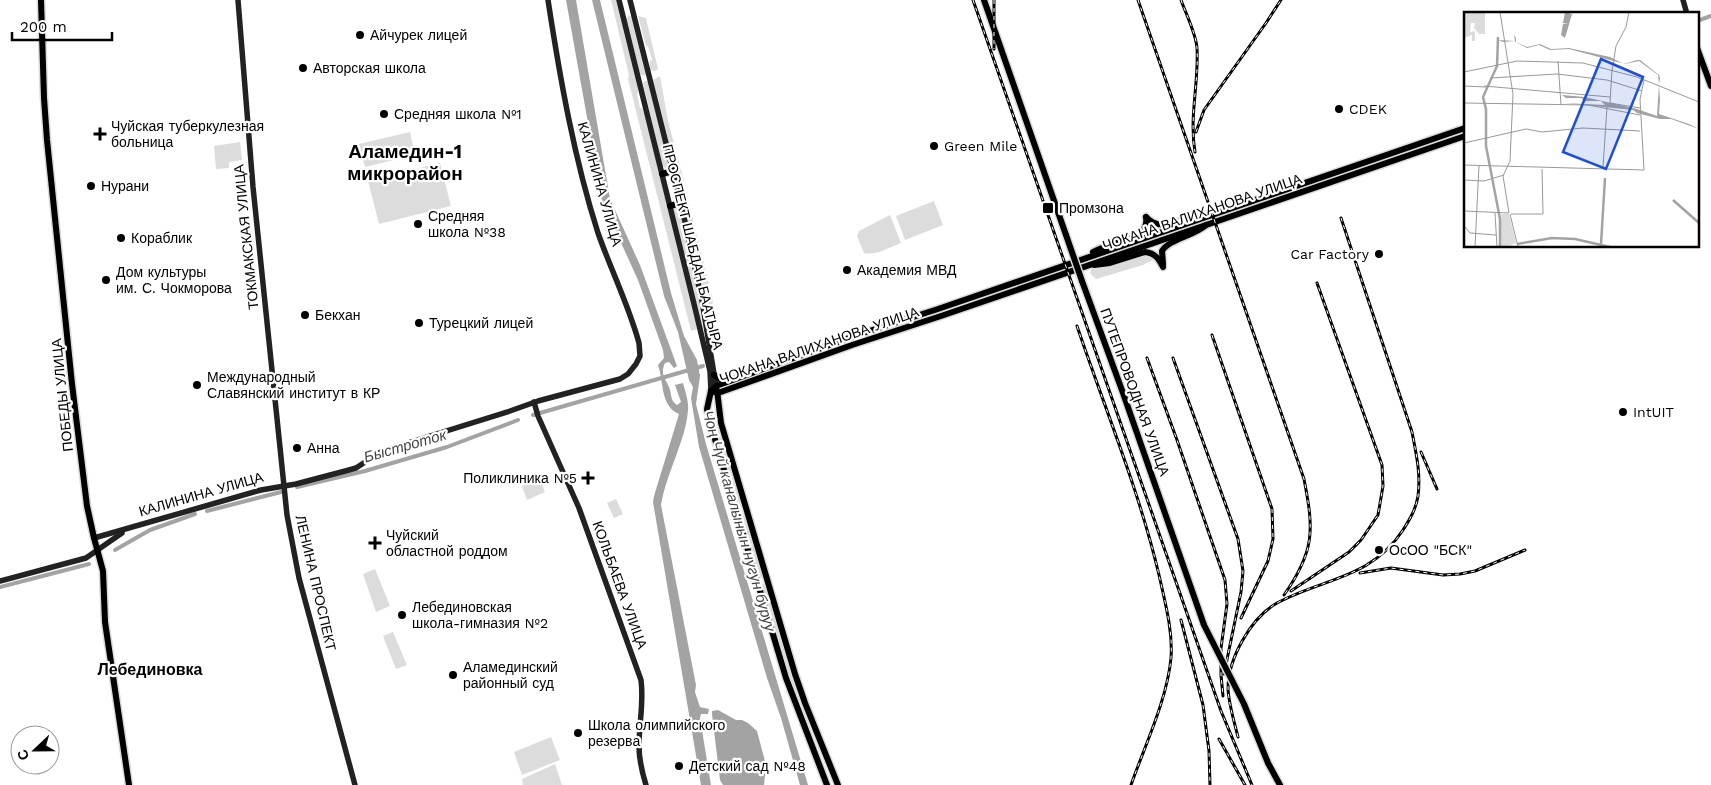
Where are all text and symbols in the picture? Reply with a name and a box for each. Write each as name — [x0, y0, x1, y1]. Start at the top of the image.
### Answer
scale bar — [12, 10, 112, 42]
inset map — [1464, 12, 1698, 248]
text: 200 m — [20, 18, 67, 36]
place label: Айчурек лицей — [370, 27, 467, 43]
marker: Айчурек лицей — [354, 29, 366, 41]
place label: Авторская школа — [313, 60, 426, 76]
marker: Авторская школа — [297, 62, 309, 74]
place label: CDEK — [1349, 101, 1387, 117]
marker: CDEK — [1333, 103, 1345, 115]
place label: Средняя школа №1 — [394, 106, 522, 122]
marker: Средняя школа №1 — [378, 108, 390, 120]
place label: Чуйская туберкулезная больница — [111, 118, 264, 150]
street label: КАЛИНИНА УЛИЦА — [575, 120, 626, 249]
marker: Чуйская туберкулезная больница — [93, 127, 107, 141]
place label: Green Mile — [944, 138, 1017, 154]
district label: Аламедин-1 микрорайон — [347, 140, 463, 185]
marker: Green Mile — [928, 140, 940, 152]
street label: ПРОСПЕКТ ШАБДАН БААТЫРА — [660, 143, 726, 352]
street label: ТОКМАКСКАЯ УЛИЦА — [230, 163, 262, 310]
street label: ЧОКАНА ВАЛИХАНОВА УЛИЦА — [1100, 170, 1304, 254]
place label: Нурани — [101, 178, 149, 194]
marker: Нурани — [85, 180, 97, 192]
place label: Промзона — [1059, 200, 1124, 216]
marker: Промзона — [1041, 201, 1055, 215]
place label: Средняя школа №38 — [428, 208, 506, 240]
marker: Средняя школа №38 — [412, 218, 424, 230]
place label: Кораблик — [131, 230, 193, 246]
marker: Кораблик — [115, 232, 127, 244]
place label: Car Factory — [1291, 246, 1370, 262]
marker: Car Factory — [1373, 248, 1385, 260]
place label: Академия МВД — [857, 262, 957, 278]
place label: Дом культуры им. С. Чокморова — [116, 264, 232, 296]
marker: Академия МВД — [841, 264, 853, 276]
marker: Дом культуры им. С. Чокморова — [100, 274, 112, 286]
street label: ЧОКАНА ВАЛИХАНОВА УЛИЦА — [717, 303, 921, 387]
street label: ПУТЕПРОВОДНАЯ УЛИЦА — [1097, 306, 1173, 479]
place label: Бекхан — [315, 307, 360, 323]
marker: Бекхан — [299, 309, 311, 321]
place label: Турецкий лицей — [429, 315, 533, 331]
marker: Турецкий лицей — [413, 317, 425, 329]
street label: ПОБЕДЫ УЛИЦА — [48, 337, 76, 452]
place label: Международный Славянский институт в КР — [207, 369, 380, 401]
marker: Международный Славянский институт в КР — [191, 379, 203, 391]
place label: IntUIT — [1633, 404, 1675, 420]
marker: IntUIT — [1617, 406, 1629, 418]
water label: Чоң Чүй каналынын нугун буруу — [699, 408, 780, 635]
water label: Быстроток — [362, 425, 449, 466]
place label: Анна — [307, 440, 340, 456]
marker: Анна — [291, 442, 303, 454]
street label: КАЛИНИНА УЛИЦА — [137, 468, 266, 519]
place label: Поликлиника №5 — [463, 470, 577, 486]
marker: Поликлиника №5 — [581, 471, 595, 485]
street label: ЛЕНИНА ПРОСПЕКТ — [293, 513, 340, 653]
street label: КОЛЬБАЕВА УЛИЦА — [589, 519, 651, 652]
place label: Чуйский областной роддом — [386, 527, 508, 559]
marker: Чуйский областной роддом — [368, 536, 382, 550]
place label: ОсОО "БСК" — [1389, 542, 1472, 558]
marker: ОсОО "БСК" — [1373, 544, 1385, 556]
place label: Лебединовская школа-гимназия №2 — [412, 599, 548, 631]
marker: Лебединовская школа-гимназия №2 — [396, 609, 408, 621]
place label: Аламединский районный суд — [463, 659, 558, 691]
district label: Лебединовка — [98, 660, 203, 679]
marker: Аламединский районный суд — [447, 669, 459, 681]
place label: Школа олимпийского резерва — [588, 717, 726, 749]
north arrow — [10, 725, 60, 775]
marker: Школа олимпийского резерва — [572, 727, 584, 739]
text: С — [14, 747, 32, 763]
place label: Детский сад №48 — [689, 758, 806, 774]
marker: Детский сад №48 — [673, 760, 685, 772]

